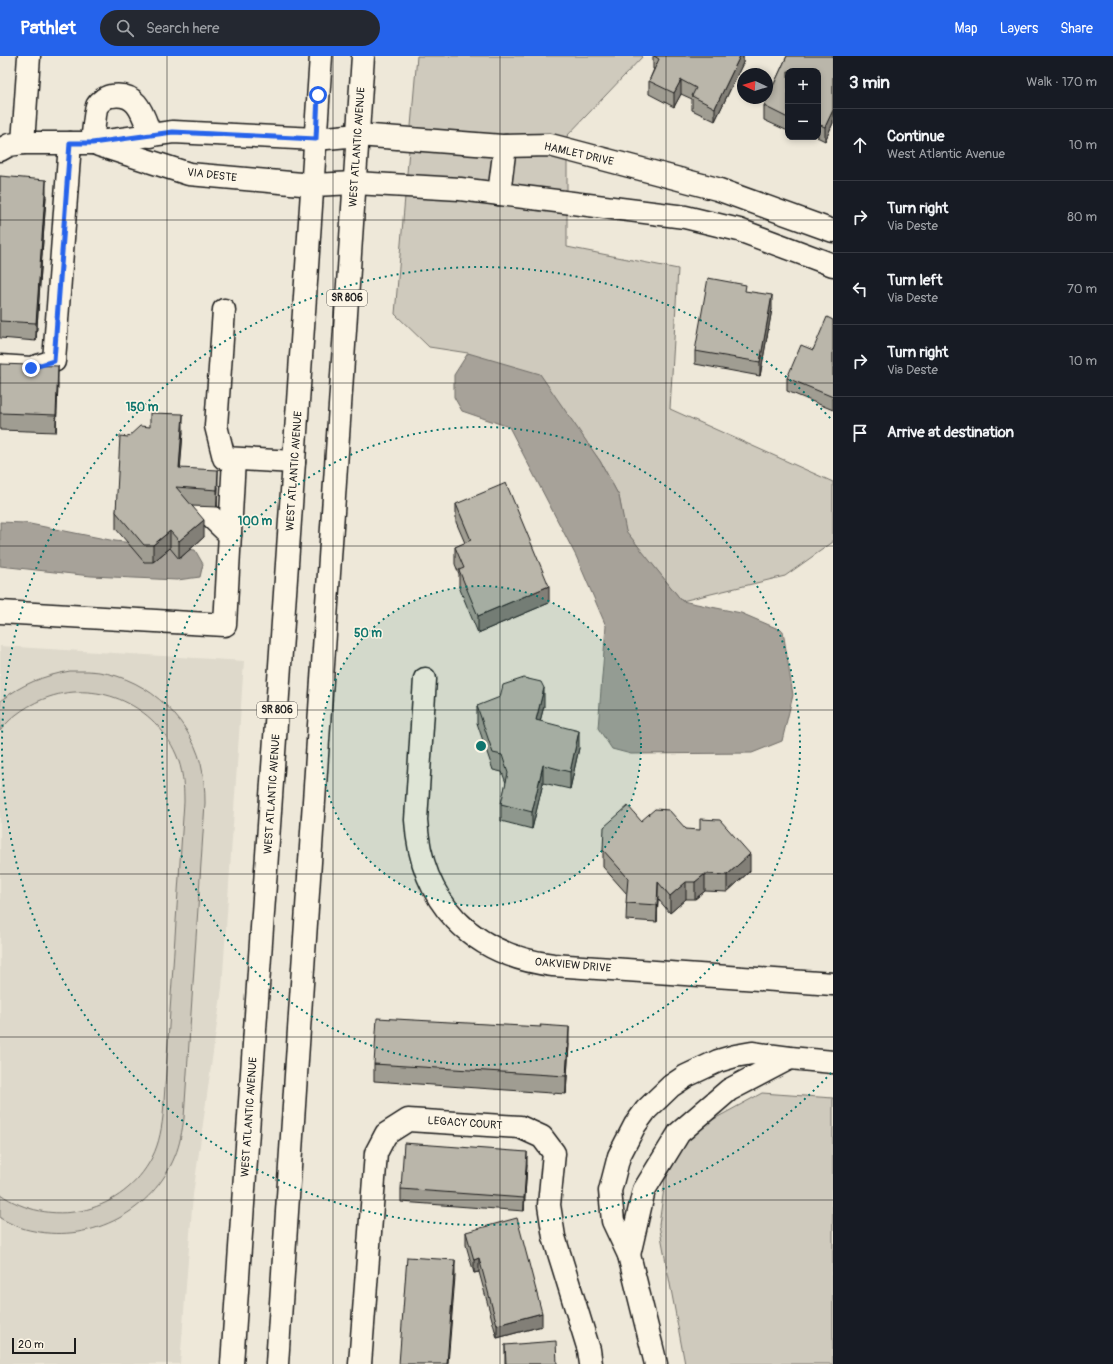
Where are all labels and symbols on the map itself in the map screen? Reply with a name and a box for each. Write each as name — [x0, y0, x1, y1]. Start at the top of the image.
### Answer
north arrow — [737, 68, 773, 104]
route start — [309, 86, 327, 104]
street label: WEST ATLANTIC AVENUE — [346, 86, 368, 207]
street label: HAMLET DRIVE — [543, 140, 615, 168]
street label: VIA DESTE — [186, 165, 238, 185]
road number: SR 806 — [327, 290, 367, 306]
route end — [22, 359, 40, 377]
text: 150 m — [126, 400, 159, 415]
street label: WEST ATLANTIC AVENUE — [283, 410, 305, 531]
text: 100 m — [238, 514, 273, 529]
text: 50 m — [354, 626, 382, 641]
road number: SR 806 — [257, 702, 297, 718]
street label: WEST ATLANTIC AVENUE — [261, 733, 283, 854]
centre of rings — [474, 739, 488, 753]
street label: OAKVIEW DRIVE — [534, 955, 612, 975]
street label: WEST ATLANTIC AVENUE — [238, 1056, 260, 1177]
street label: LEGACY COURT — [427, 1114, 503, 1132]
scale bar — [12, 1336, 76, 1355]

